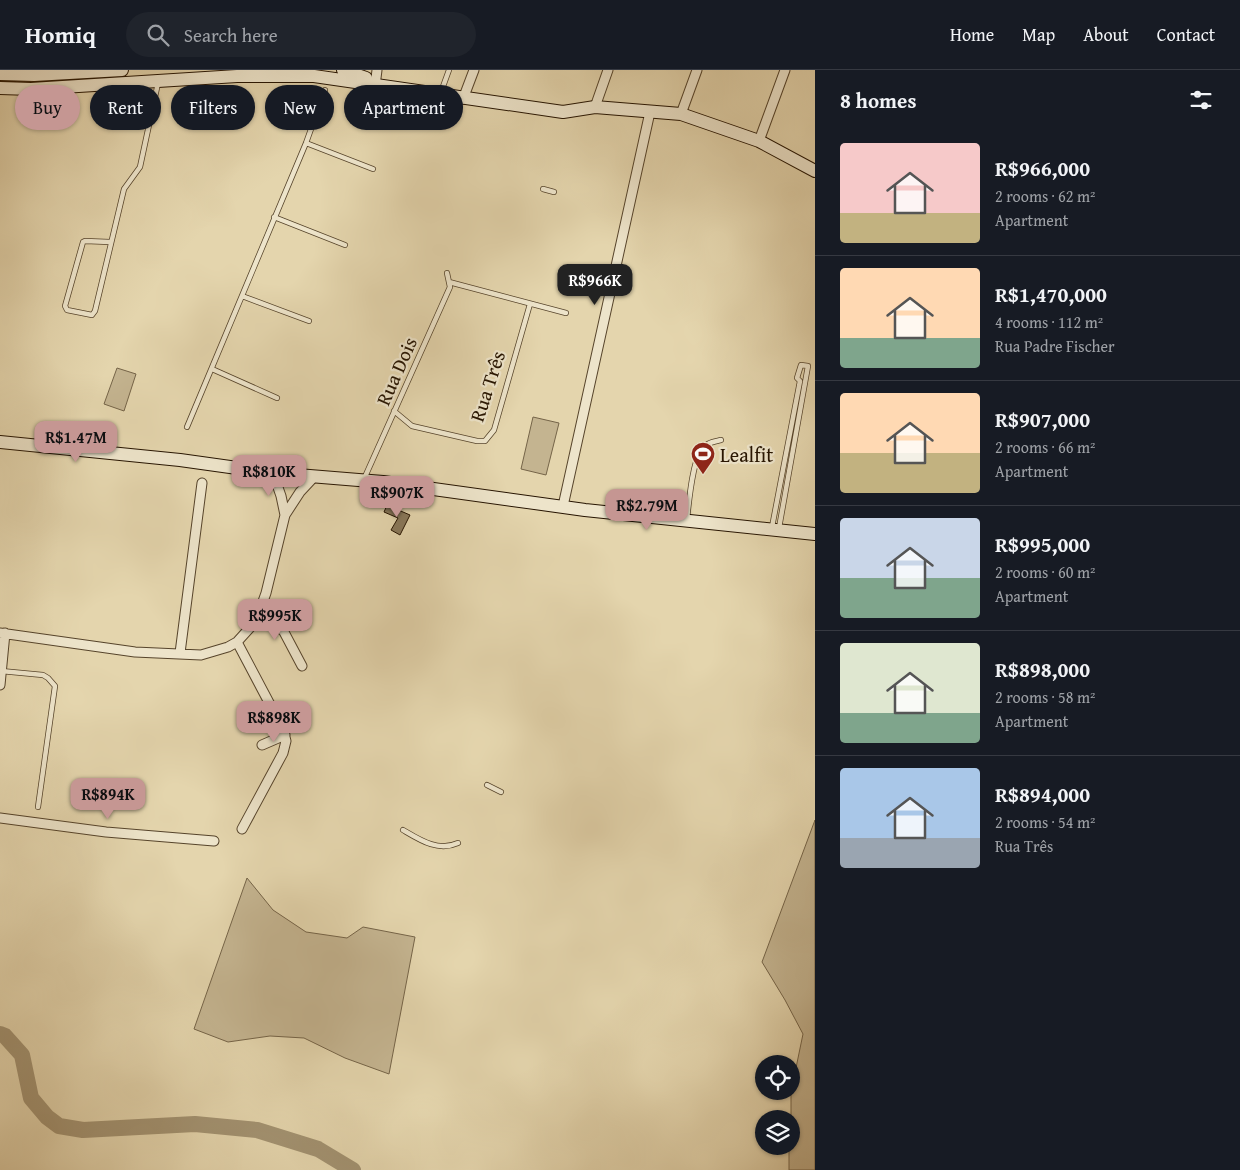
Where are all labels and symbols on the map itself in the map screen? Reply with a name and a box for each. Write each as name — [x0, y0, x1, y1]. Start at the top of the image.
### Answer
pin: R$966K — [554, 264, 636, 306]
street label: Rua Dois — [368, 332, 424, 410]
street label: Rua Três — [462, 347, 512, 425]
pin: R$1.47M — [30, 420, 122, 463]
place label: Lealfit — [720, 440, 773, 469]
sports icon: Lealfit — [690, 441, 716, 475]
pin: R$810K — [228, 454, 310, 497]
pin: R$907K — [356, 476, 438, 518]
pin: R$2.79M — [601, 488, 693, 531]
pin: R$995K — [234, 598, 316, 641]
pin: R$898K — [233, 700, 315, 743]
pin: R$894K — [67, 778, 149, 820]

